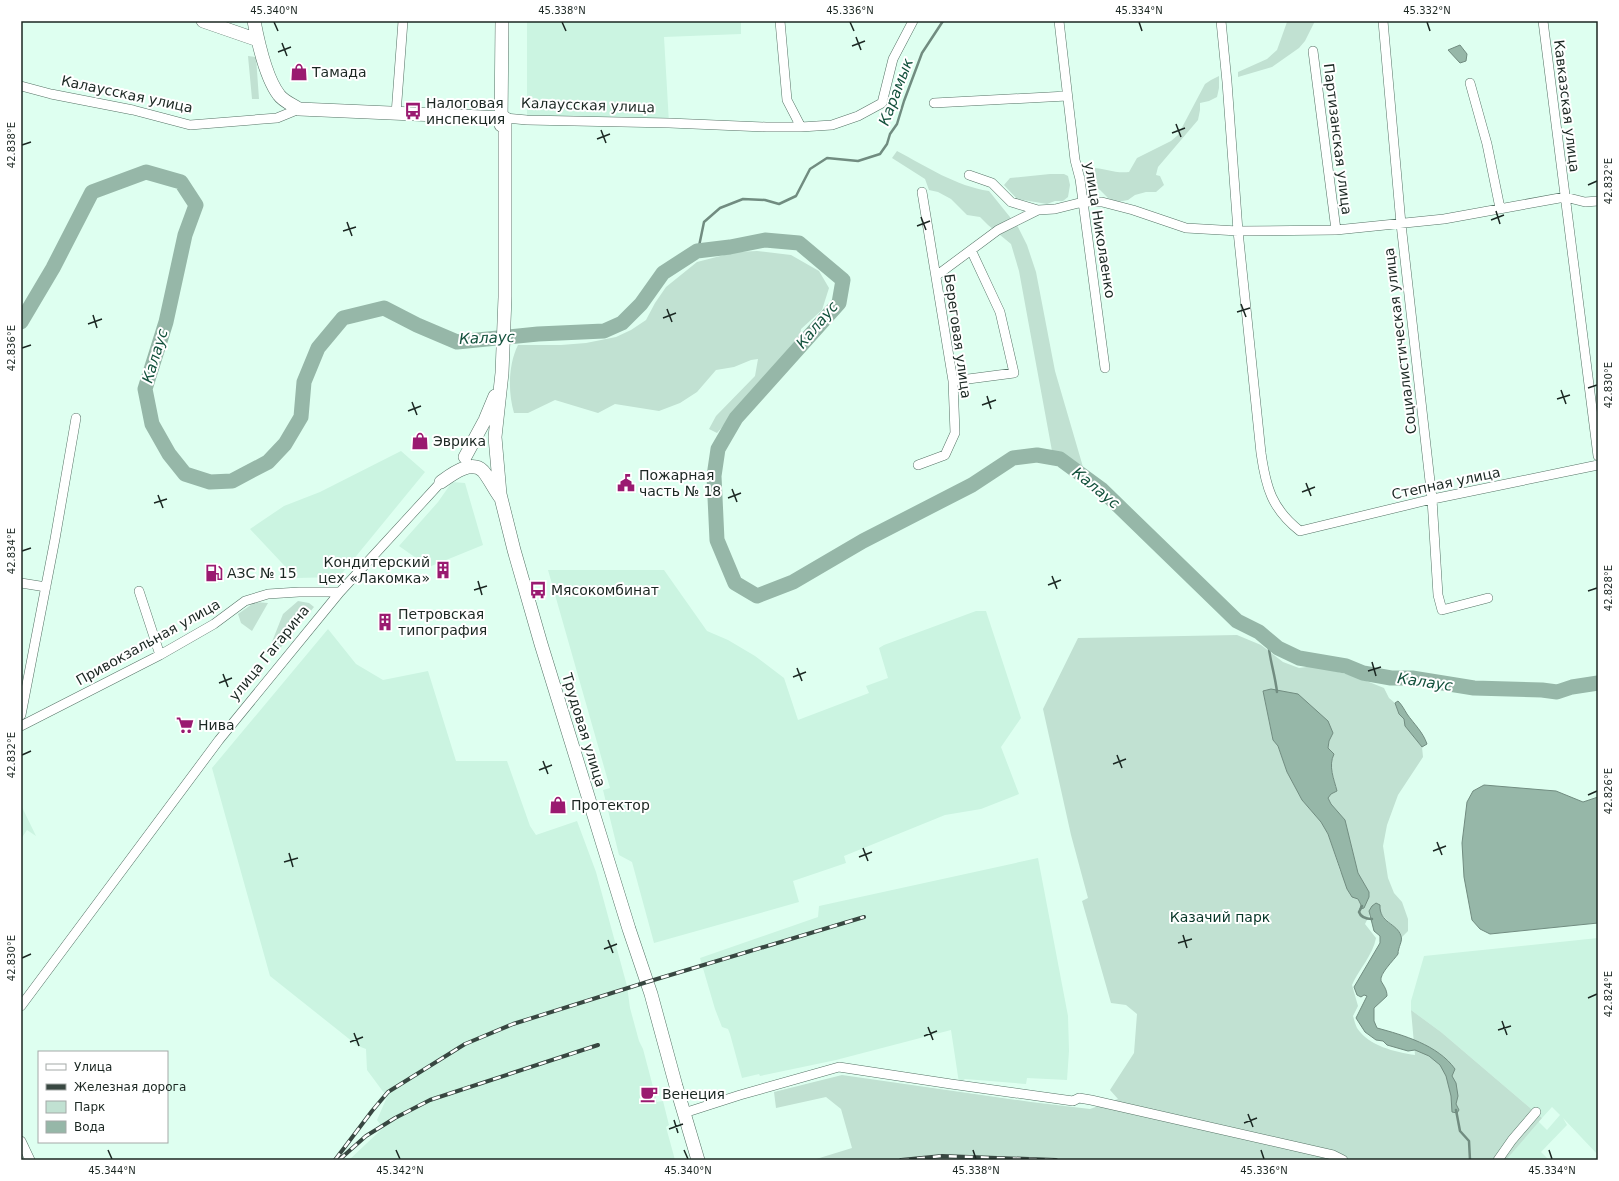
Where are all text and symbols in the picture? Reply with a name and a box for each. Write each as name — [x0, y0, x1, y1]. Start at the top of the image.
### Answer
text: 45.340°N — [250, 5, 298, 16]
text: 45.338°N — [538, 5, 586, 16]
text: 45.336°N — [826, 5, 874, 16]
text: 45.334°N — [1115, 5, 1163, 16]
text: 45.332°N — [1403, 5, 1451, 16]
street label: Кавказская улица — [1551, 39, 1583, 173]
water label: Карамык — [875, 56, 917, 128]
shop icon: Тамада — [289, 62, 309, 82]
street label: Партизанская улица — [1321, 62, 1355, 216]
place label: Тамада — [311, 64, 367, 80]
street label: Калаусская улица — [60, 72, 194, 116]
place label: Налоговая инспекция — [426, 95, 505, 127]
street label: Калаусская улица — [521, 95, 655, 115]
bus stop icon: Налоговая инспекция — [403, 101, 423, 121]
text: 42.838°E — [6, 122, 17, 168]
text: 42.832°E — [1603, 158, 1614, 204]
street label: улица Николаенко — [1081, 161, 1119, 299]
street label: Социалистическая улица — [1381, 247, 1419, 435]
street label: Береговая улица — [941, 273, 975, 399]
water label: Калаус — [792, 297, 842, 352]
text: 42.836°E — [6, 325, 17, 371]
water label: Калаус — [138, 326, 172, 385]
water label: Калаус — [459, 328, 516, 348]
text: 42.830°E — [1603, 362, 1614, 408]
shop icon: Эврика — [410, 431, 430, 451]
place label: Эврика — [433, 433, 486, 449]
water label: Калаус — [1069, 463, 1124, 513]
street label: Степная улица — [1390, 464, 1502, 502]
place label: Пожарная часть № 18 — [639, 467, 721, 499]
public building icon: Пожарная часть № 18 — [616, 473, 636, 493]
text: 42.834°E — [6, 528, 17, 574]
place label: Кондитерский цех «Лакомка» — [318, 554, 430, 586]
building icon: Кондитерский цех «Лакомка» — [433, 560, 453, 580]
fuel station icon: АЗС № 15 — [204, 563, 224, 583]
place label: АЗС № 15 — [227, 565, 297, 581]
text: 42.828°E — [1603, 565, 1614, 611]
bus stop icon: Мясокомбинат — [528, 580, 548, 600]
place label: Мясокомбинат — [551, 582, 659, 598]
street label: Привокзальная улица — [73, 596, 223, 688]
street label: улица Гагарина — [226, 602, 312, 704]
place label: Петровская типография — [398, 606, 487, 638]
building icon: Петровская типография — [375, 612, 395, 632]
water label: Калаус — [1396, 669, 1455, 695]
street label: Трудовая улица — [559, 670, 609, 789]
supermarket icon: Нива — [175, 715, 195, 735]
place label: Нива — [198, 717, 234, 733]
text: 42.832°E — [6, 732, 17, 778]
text: 42.826°E — [1603, 768, 1614, 814]
shop icon: Протектор — [548, 795, 568, 815]
place label: Протектор — [571, 797, 650, 813]
park label: Казачий парк — [1170, 909, 1270, 925]
text: 42.830°E — [6, 935, 17, 981]
text: 42.824°E — [1603, 971, 1614, 1017]
legend — [38, 1051, 168, 1143]
text: Улица — [74, 1060, 112, 1074]
text: Железная дорога — [74, 1080, 186, 1094]
cafe icon: Венеция — [639, 1084, 659, 1104]
place label: Венеция — [662, 1086, 725, 1102]
text: Парк — [74, 1100, 105, 1114]
text: Вода — [74, 1120, 105, 1134]
text: 45.344°N — [88, 1165, 136, 1176]
text: 45.342°N — [376, 1165, 424, 1176]
text: 45.340°N — [664, 1165, 712, 1176]
text: 45.338°N — [952, 1165, 1000, 1176]
text: 45.336°N — [1240, 1165, 1288, 1176]
text: 45.334°N — [1528, 1165, 1576, 1176]

